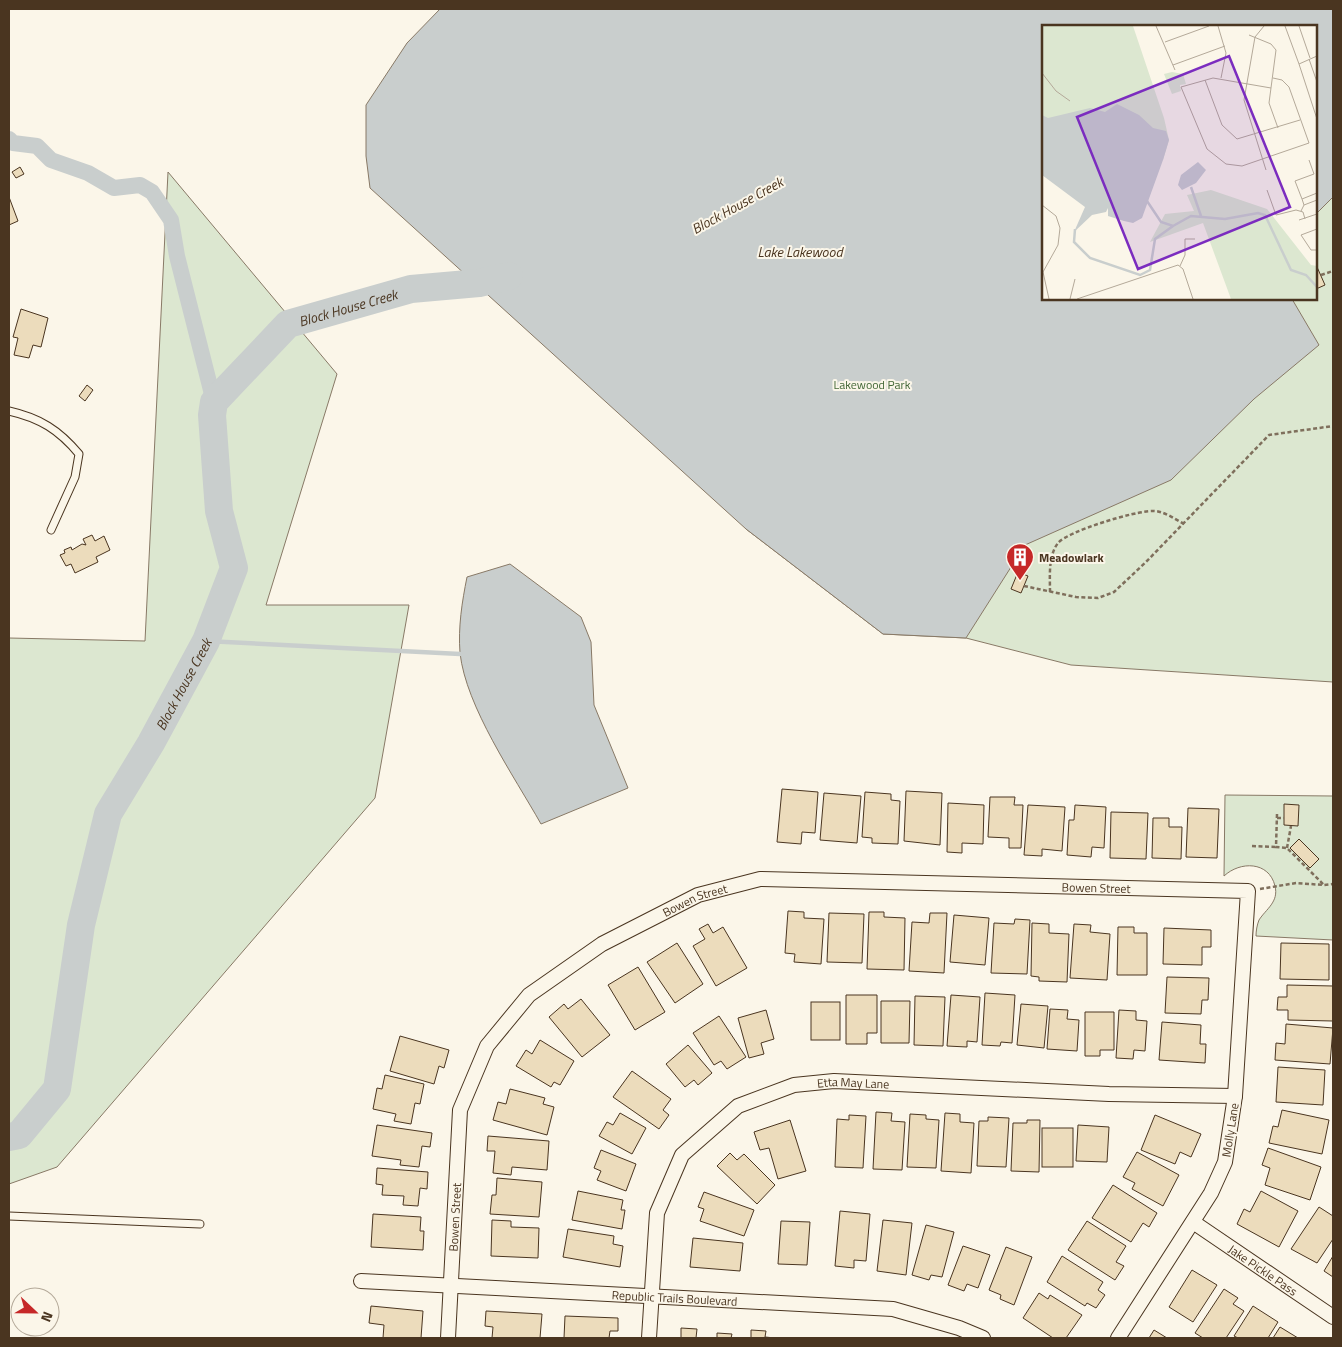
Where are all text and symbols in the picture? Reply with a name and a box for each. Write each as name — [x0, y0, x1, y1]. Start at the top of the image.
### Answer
inset map — [1042, 25, 1317, 300]
water label: Block House Creek — [687, 170, 788, 239]
water label: Lake Lakewood — [758, 241, 844, 262]
water label: Block House Creek — [296, 282, 401, 331]
park label: Lakewood Park — [833, 375, 911, 394]
building icon: Meadowlark — [1005, 542, 1035, 581]
place label: Meadowlark — [1039, 548, 1105, 567]
water label: Block House Creek — [150, 633, 217, 734]
street label: Bowen Street — [1062, 877, 1132, 898]
street label: Bowen Street — [659, 878, 730, 921]
street label: Etta May Lane — [816, 1071, 890, 1093]
street label: Molly Lane — [1216, 1102, 1244, 1158]
street label: Bowen Street — [443, 1181, 466, 1252]
street label: Jake Pickle Pass — [1225, 1239, 1302, 1300]
street label: Republic Trails Boulevard — [611, 1285, 738, 1310]
north arrow — [10, 1287, 60, 1337]
text: N — [36, 1309, 59, 1325]

